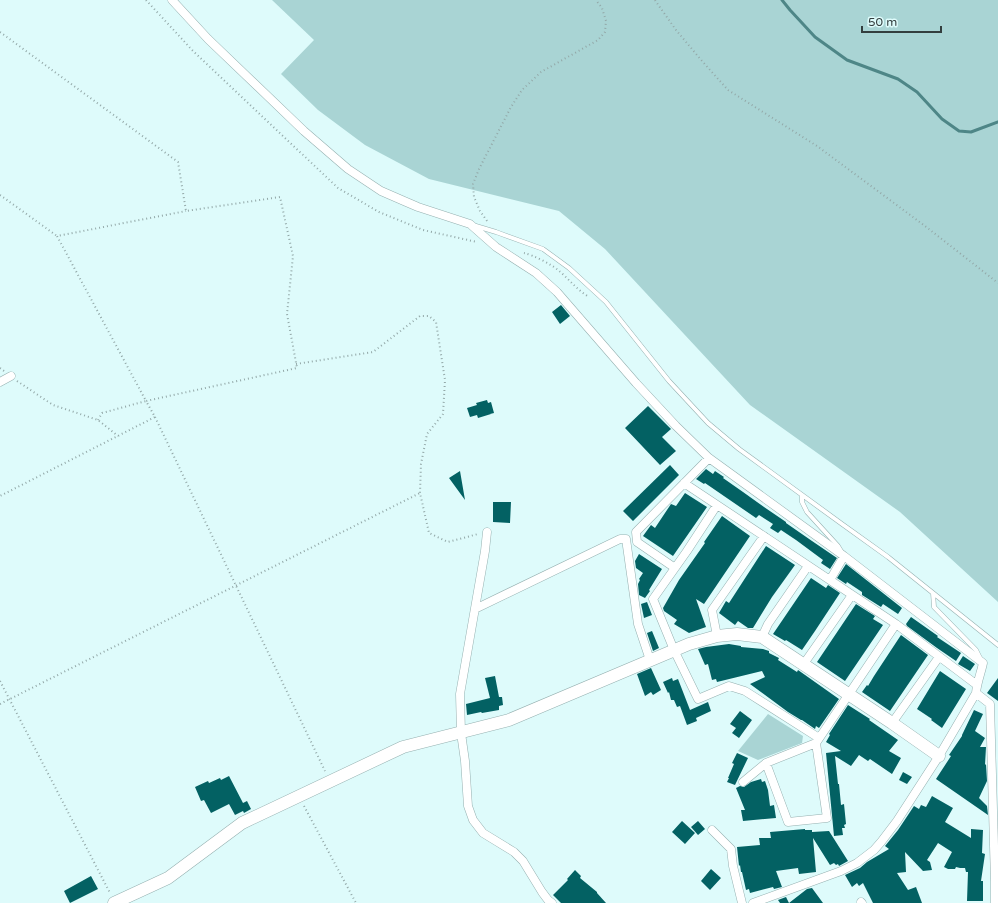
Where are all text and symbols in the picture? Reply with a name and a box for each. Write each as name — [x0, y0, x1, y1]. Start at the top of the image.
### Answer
scale bar — [862, 8, 941, 34]
text: 50 m — [868, 15, 897, 29]

